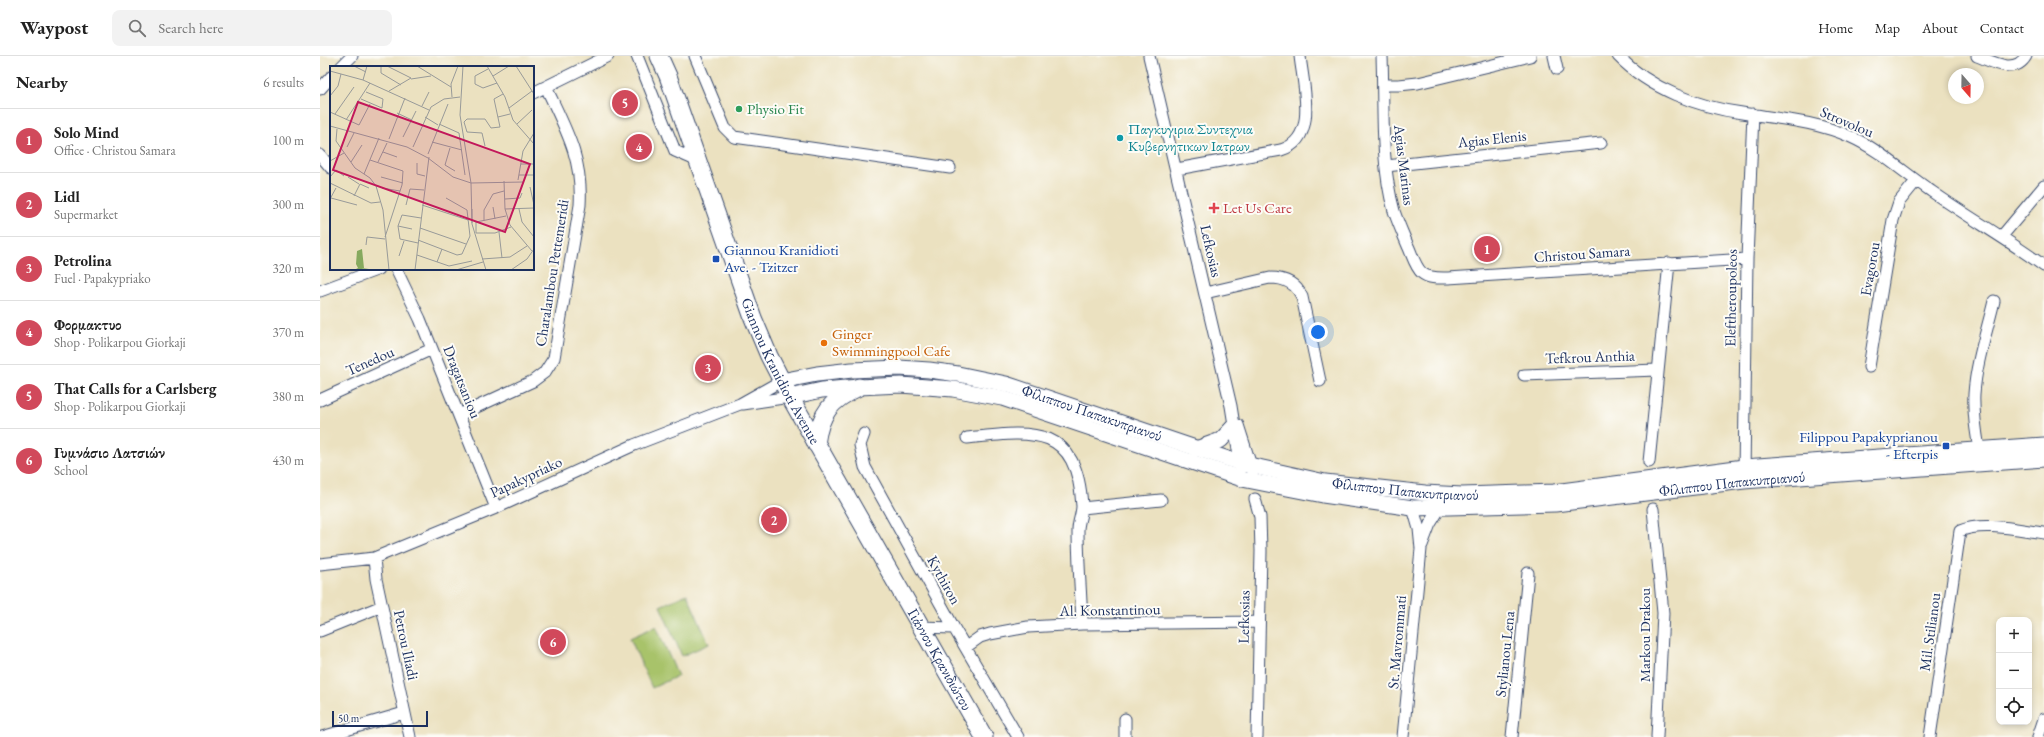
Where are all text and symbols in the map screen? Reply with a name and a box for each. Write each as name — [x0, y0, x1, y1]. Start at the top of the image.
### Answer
search box — [112, 10, 392, 46]
text: Waypost — [20, 15, 88, 40]
icon: search — [126, 17, 148, 39]
text: Search here — [158, 18, 223, 37]
text: Home — [1818, 19, 1853, 37]
text: Map — [1875, 19, 1900, 37]
text: About — [1922, 19, 1958, 37]
text: Contact — [1980, 19, 2024, 37]
inset map — [330, 66, 534, 270]
north arrow — [1948, 68, 1984, 104]
text: Nearby — [16, 71, 68, 93]
text: 6 results — [263, 74, 304, 91]
pin: 5 — [612, 88, 638, 118]
place label: Physio Fit — [747, 99, 804, 118]
street label: Strovolou — [1818, 102, 1877, 141]
marker: Physio Fit — [734, 104, 744, 114]
place label: Παγκυγιρια Συντεχνια Κυβερνητικων Ιατρων — [1128, 119, 1253, 155]
text: Solo Mind — [54, 123, 119, 142]
street label: Agias Marinas — [1390, 123, 1419, 206]
street label: Agias Elenis — [1456, 125, 1527, 152]
text: 1 — [26, 132, 32, 149]
text: 100 m — [273, 132, 304, 149]
pin: 4 — [626, 132, 652, 162]
marker: Παγκυγιρια Συντεχνια Κυβερνητικων Ιατρων — [1115, 133, 1125, 143]
text: Office · Christou Samara — [54, 142, 176, 159]
text: Lidl — [54, 187, 80, 206]
text: 2 — [26, 196, 32, 213]
text: 300 m — [273, 196, 304, 213]
street label: Charalambou Pettemeridi — [530, 198, 573, 348]
place label: Let Us Care — [1223, 198, 1292, 217]
marker: Let Us Care — [1208, 202, 1220, 214]
text: Supermarket — [54, 206, 118, 223]
street label: Lefkosias — [1196, 223, 1227, 279]
pin: 1 — [1474, 234, 1500, 264]
place label: Giannou Kranidioti Ave. - Tzitzer — [723, 240, 839, 276]
street label: Evagorou — [1855, 240, 1884, 297]
street label: Christou Samara — [1533, 241, 1631, 266]
street label: Eleftheroupoleos — [1720, 249, 1741, 347]
text: Petrolina — [54, 251, 112, 270]
marker: Giannou Kranidioti Ave. - Tzitzer — [711, 254, 721, 264]
text: 3 — [26, 260, 32, 277]
text: 320 m — [273, 260, 304, 277]
text: Fuel · Papakypriako — [54, 270, 151, 287]
street label: Giannou Kranidioti Avenue — [738, 295, 825, 447]
text: Φορμακτυο — [54, 315, 122, 334]
your location — [1308, 322, 1328, 342]
text: 4 — [26, 324, 32, 341]
text: 370 m — [273, 324, 304, 341]
place label: Ginger Swimmingpool Cafe — [832, 324, 950, 360]
text: Shop · Polikarpou Giorkaji — [54, 334, 186, 351]
marker: Ginger Swimmingpool Cafe — [819, 338, 829, 348]
street label: Tenedou — [343, 341, 397, 380]
street label: Dragatsaniou — [439, 342, 486, 421]
street label: Tefkrou Anthia — [1545, 345, 1635, 368]
pin: 3 — [695, 353, 721, 383]
text: That Calls for a Carlsberg — [54, 379, 217, 398]
street label: Φίλιππου Παπακυπριανού — [1019, 380, 1165, 445]
text: 5 — [26, 388, 32, 405]
text: 380 m — [273, 388, 304, 405]
text: Shop · Polikarpou Giorkaji — [54, 398, 186, 415]
place label: Filippou Papakyprianou - Efterpis — [1799, 427, 1938, 463]
marker: Filippou Papakyprianou - Efterpis — [1941, 441, 1951, 451]
text: Γυμνάσιο Λατσιών — [54, 443, 165, 462]
text: 6 — [26, 452, 32, 469]
text: 430 m — [273, 452, 304, 469]
street label: Papakypriako — [487, 452, 565, 502]
text: School — [54, 462, 88, 479]
street label: Φίλιππου Παπακυπριανού — [1658, 467, 1806, 500]
street label: Φίλιππου Παπακυπριανού — [1331, 473, 1479, 504]
pin: 2 — [761, 505, 787, 535]
street label: Kythiron — [923, 552, 966, 608]
street label: Markou Drakou — [1635, 588, 1654, 682]
street label: Lefkosias — [1234, 590, 1253, 644]
street label: Mil. Stilianou — [1915, 591, 1944, 672]
street label: St. Mavrommati — [1383, 594, 1410, 689]
street label: Al. Konstantinou — [1058, 599, 1161, 620]
street label: Γιάννου Κρανιδιώτου — [904, 605, 977, 714]
street label: Petrou Iliadi — [390, 608, 423, 682]
street label: Stylianou Lena — [1491, 610, 1518, 698]
map controls — [1996, 617, 2032, 725]
button: + — [1996, 617, 2032, 653]
pin: 6 — [540, 627, 566, 657]
button: − — [1996, 653, 2032, 689]
button: locate — [1996, 689, 2032, 725]
scale bar — [332, 709, 428, 728]
text: 50 m — [338, 711, 359, 725]

